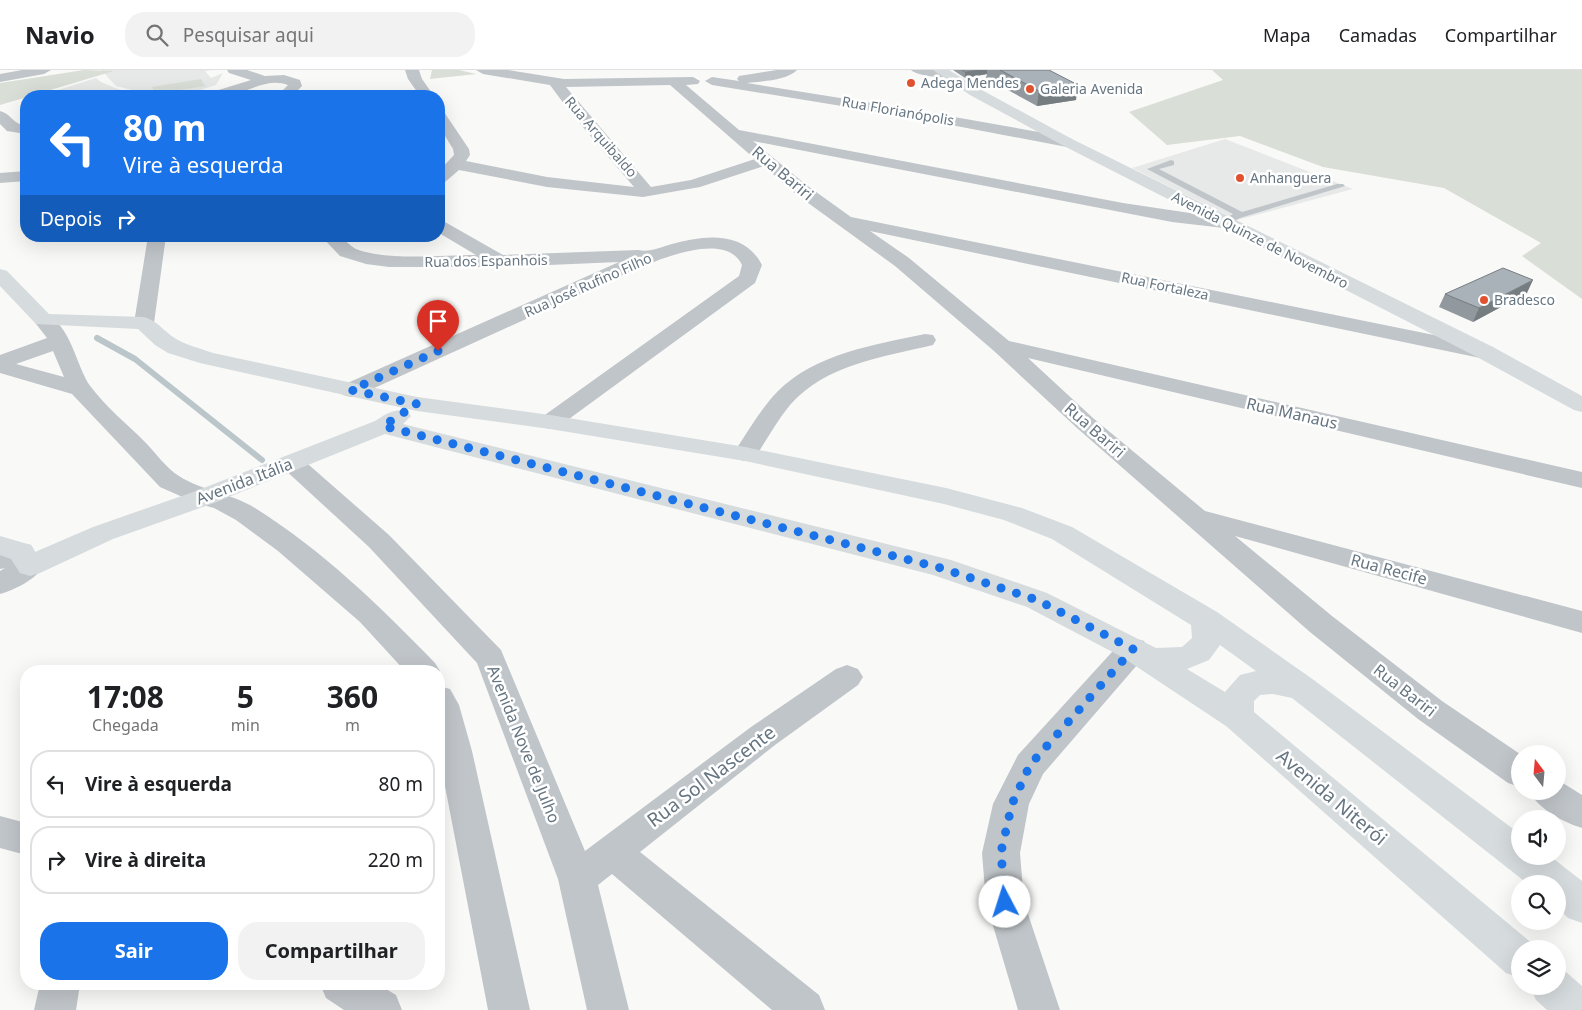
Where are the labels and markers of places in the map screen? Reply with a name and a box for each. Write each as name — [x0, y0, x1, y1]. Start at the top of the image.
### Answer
place label: Adega Mendes — [921, 73, 1019, 92]
marker: Adega Mendes — [905, 77, 917, 89]
place label: Galeria Avenida — [1040, 79, 1143, 98]
marker: Galeria Avenida — [1024, 83, 1036, 95]
place label: Anhanguera — [1250, 168, 1331, 187]
marker: Anhanguera — [1234, 172, 1246, 184]
place label: Bradesco — [1494, 290, 1555, 309]
marker: Bradesco — [1478, 294, 1490, 306]
pin — [417, 300, 459, 351]

